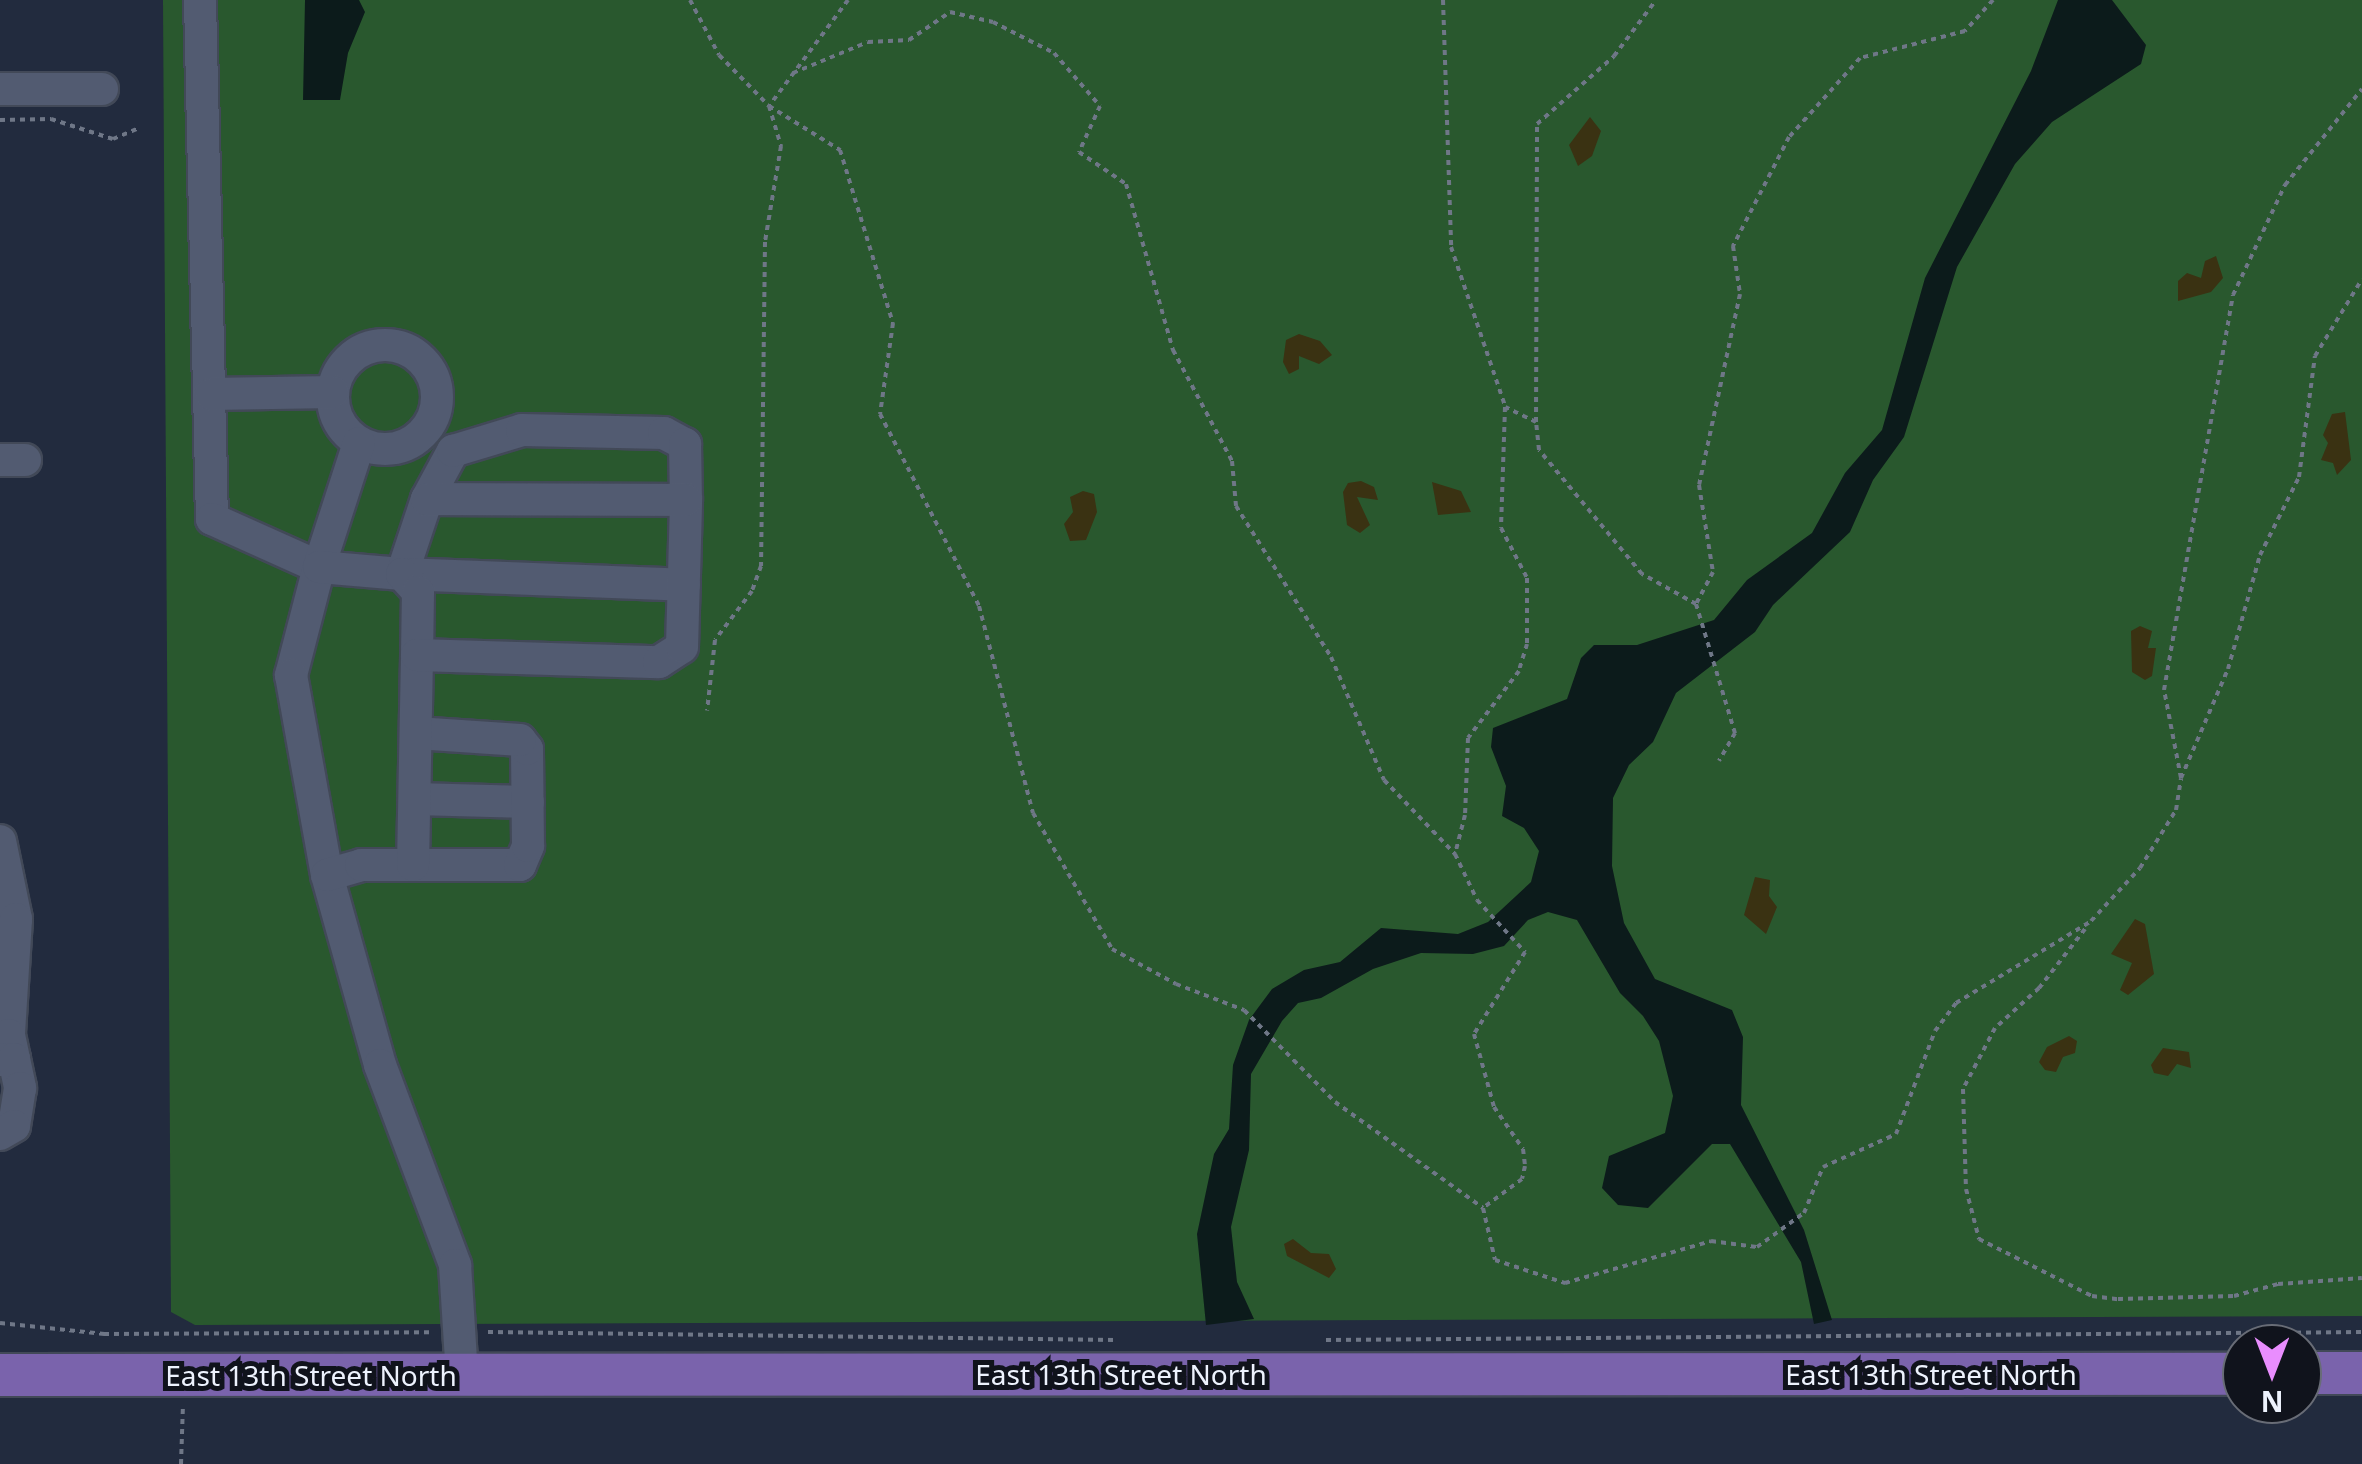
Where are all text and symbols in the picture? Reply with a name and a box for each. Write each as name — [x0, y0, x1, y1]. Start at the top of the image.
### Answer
north arrow — [2222, 1324, 2322, 1424]
street label: East 13th Street North — [975, 1357, 1267, 1391]
street label: East 13th Street North — [1785, 1357, 2077, 1391]
street label: East 13th Street North — [165, 1358, 457, 1392]
text: N — [2261, 1383, 2283, 1421]

